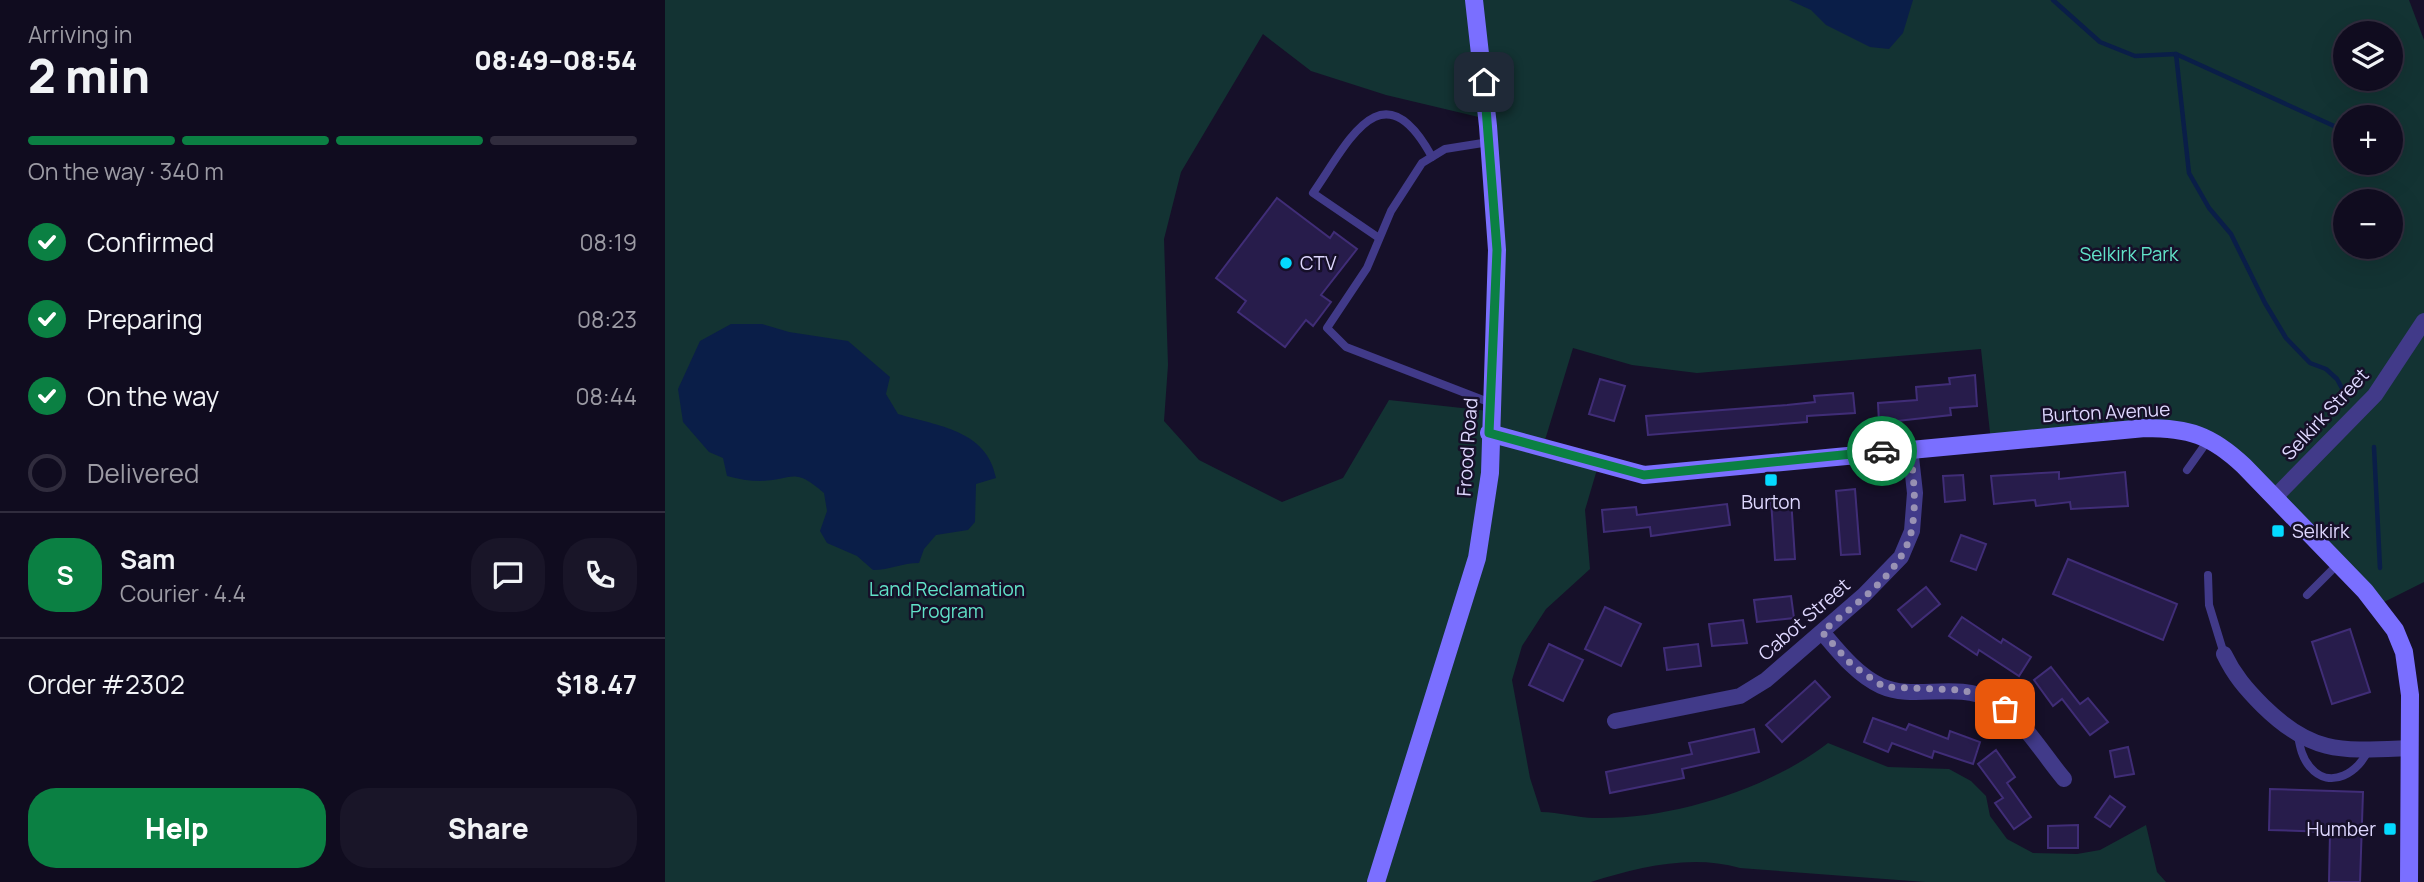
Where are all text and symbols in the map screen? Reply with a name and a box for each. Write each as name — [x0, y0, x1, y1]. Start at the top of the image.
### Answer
text: Arriving in — [28, 18, 133, 50]
map controls — [2333, 21, 2403, 259]
button: layers — [2333, 21, 2403, 91]
text: 08:49–08:54 — [474, 42, 637, 78]
text: 2 min — [28, 44, 150, 107]
pin — [1454, 52, 1514, 112]
icon: home — [1465, 63, 1503, 101]
button: + — [2333, 105, 2403, 175]
text: On the way · 340 m — [28, 155, 224, 187]
button: − — [2333, 189, 2403, 259]
icon: check — [28, 223, 66, 261]
text: Confirmed — [87, 224, 214, 260]
text: 08:19 — [580, 226, 637, 258]
park label: Selkirk Park — [2079, 241, 2179, 267]
place label: CTV — [1300, 250, 1337, 276]
marker: CTV — [1278, 255, 1294, 271]
icon: check — [28, 300, 66, 338]
text: Preparing — [87, 301, 203, 337]
text: 08:23 — [577, 303, 637, 335]
street label: Selkirk Street — [2276, 362, 2374, 466]
icon: check — [28, 377, 66, 415]
text: On the way — [87, 378, 219, 414]
text: 08:44 — [575, 380, 637, 412]
street label: Burton Avenue — [2041, 396, 2171, 428]
street label: Frood Road — [1451, 397, 1483, 497]
courier — [1847, 416, 1917, 486]
icon: car — [1863, 432, 1901, 470]
text: Delivered — [87, 455, 199, 491]
marker: Burton — [1763, 472, 1779, 488]
place label: Burton — [1741, 489, 1801, 515]
place label: Selkirk — [2292, 518, 2350, 544]
marker: Selkirk — [2270, 523, 2286, 539]
button: chat — [471, 538, 545, 612]
button: phone — [563, 538, 637, 612]
text: Sam — [120, 541, 175, 577]
text: S — [56, 557, 74, 593]
street label: Cabot Street — [1753, 572, 1855, 666]
park label: Land Reclamation Program — [869, 576, 1025, 624]
text: Courier · 4.4 — [120, 577, 246, 609]
text: Order #2302 — [28, 666, 185, 702]
text: $18.47 — [556, 666, 637, 702]
pin — [1975, 679, 2035, 739]
icon: bag — [1986, 690, 2024, 728]
button: Help — [28, 788, 326, 868]
button: Share — [340, 788, 637, 868]
place label: Humber — [2306, 816, 2376, 842]
marker: Humber — [2382, 821, 2398, 837]

